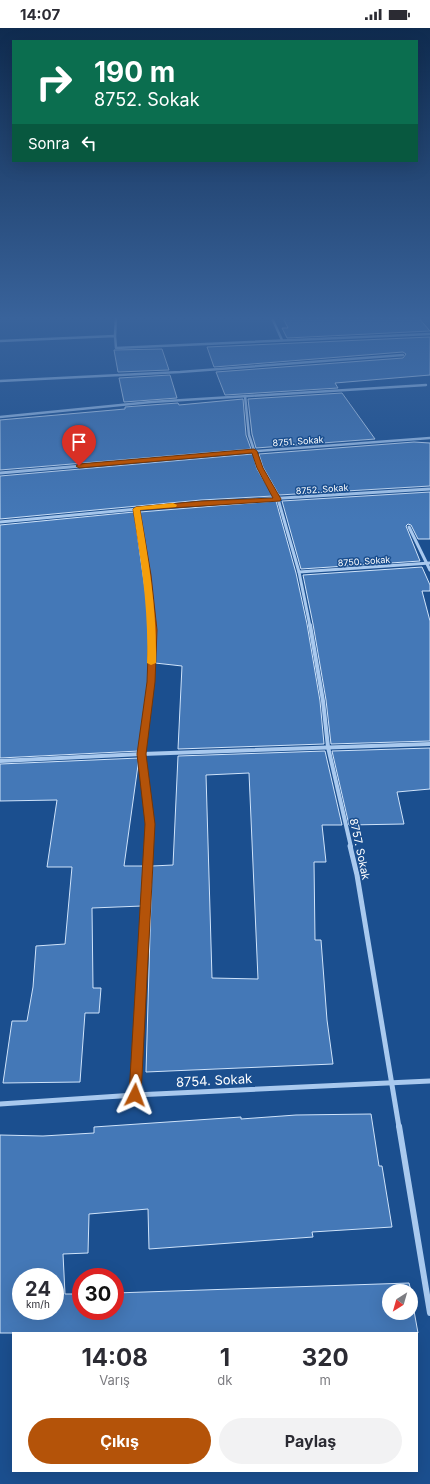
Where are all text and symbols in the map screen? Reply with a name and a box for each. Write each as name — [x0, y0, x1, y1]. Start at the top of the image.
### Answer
text: 14:07 — [20, 5, 60, 24]
text: 190 m — [94, 55, 175, 89]
icon: right — [28, 56, 80, 108]
text: 8752. Sokak — [94, 89, 200, 110]
icon: left — [78, 132, 100, 154]
text: Sonra — [28, 134, 70, 153]
pin — [62, 425, 96, 466]
icon: arrive — [68, 431, 90, 453]
street label: 8751. Sokak — [272, 434, 324, 448]
street label: 8752. Sokak — [295, 482, 349, 496]
street label: 8750. Sokak — [337, 554, 391, 568]
street label: 8757. Sokak — [347, 817, 373, 881]
street label: 8754. Sokak — [176, 1070, 252, 1090]
position arrow — [114, 1074, 156, 1116]
speed limit sign: 30 — [72, 1268, 124, 1320]
text: 24 — [25, 1277, 51, 1301]
north arrow — [382, 1284, 418, 1320]
map controls — [382, 1284, 418, 1320]
text: km/h — [26, 1298, 50, 1310]
text: 14:08 — [81, 1343, 148, 1372]
text: 1 — [220, 1343, 230, 1372]
text: 320 — [302, 1343, 349, 1372]
text: Varış — [99, 1372, 130, 1388]
text: dk — [217, 1372, 232, 1388]
text: m — [319, 1372, 331, 1388]
button: Çıkış — [28, 1418, 211, 1464]
button: Paylaş — [219, 1418, 402, 1464]

